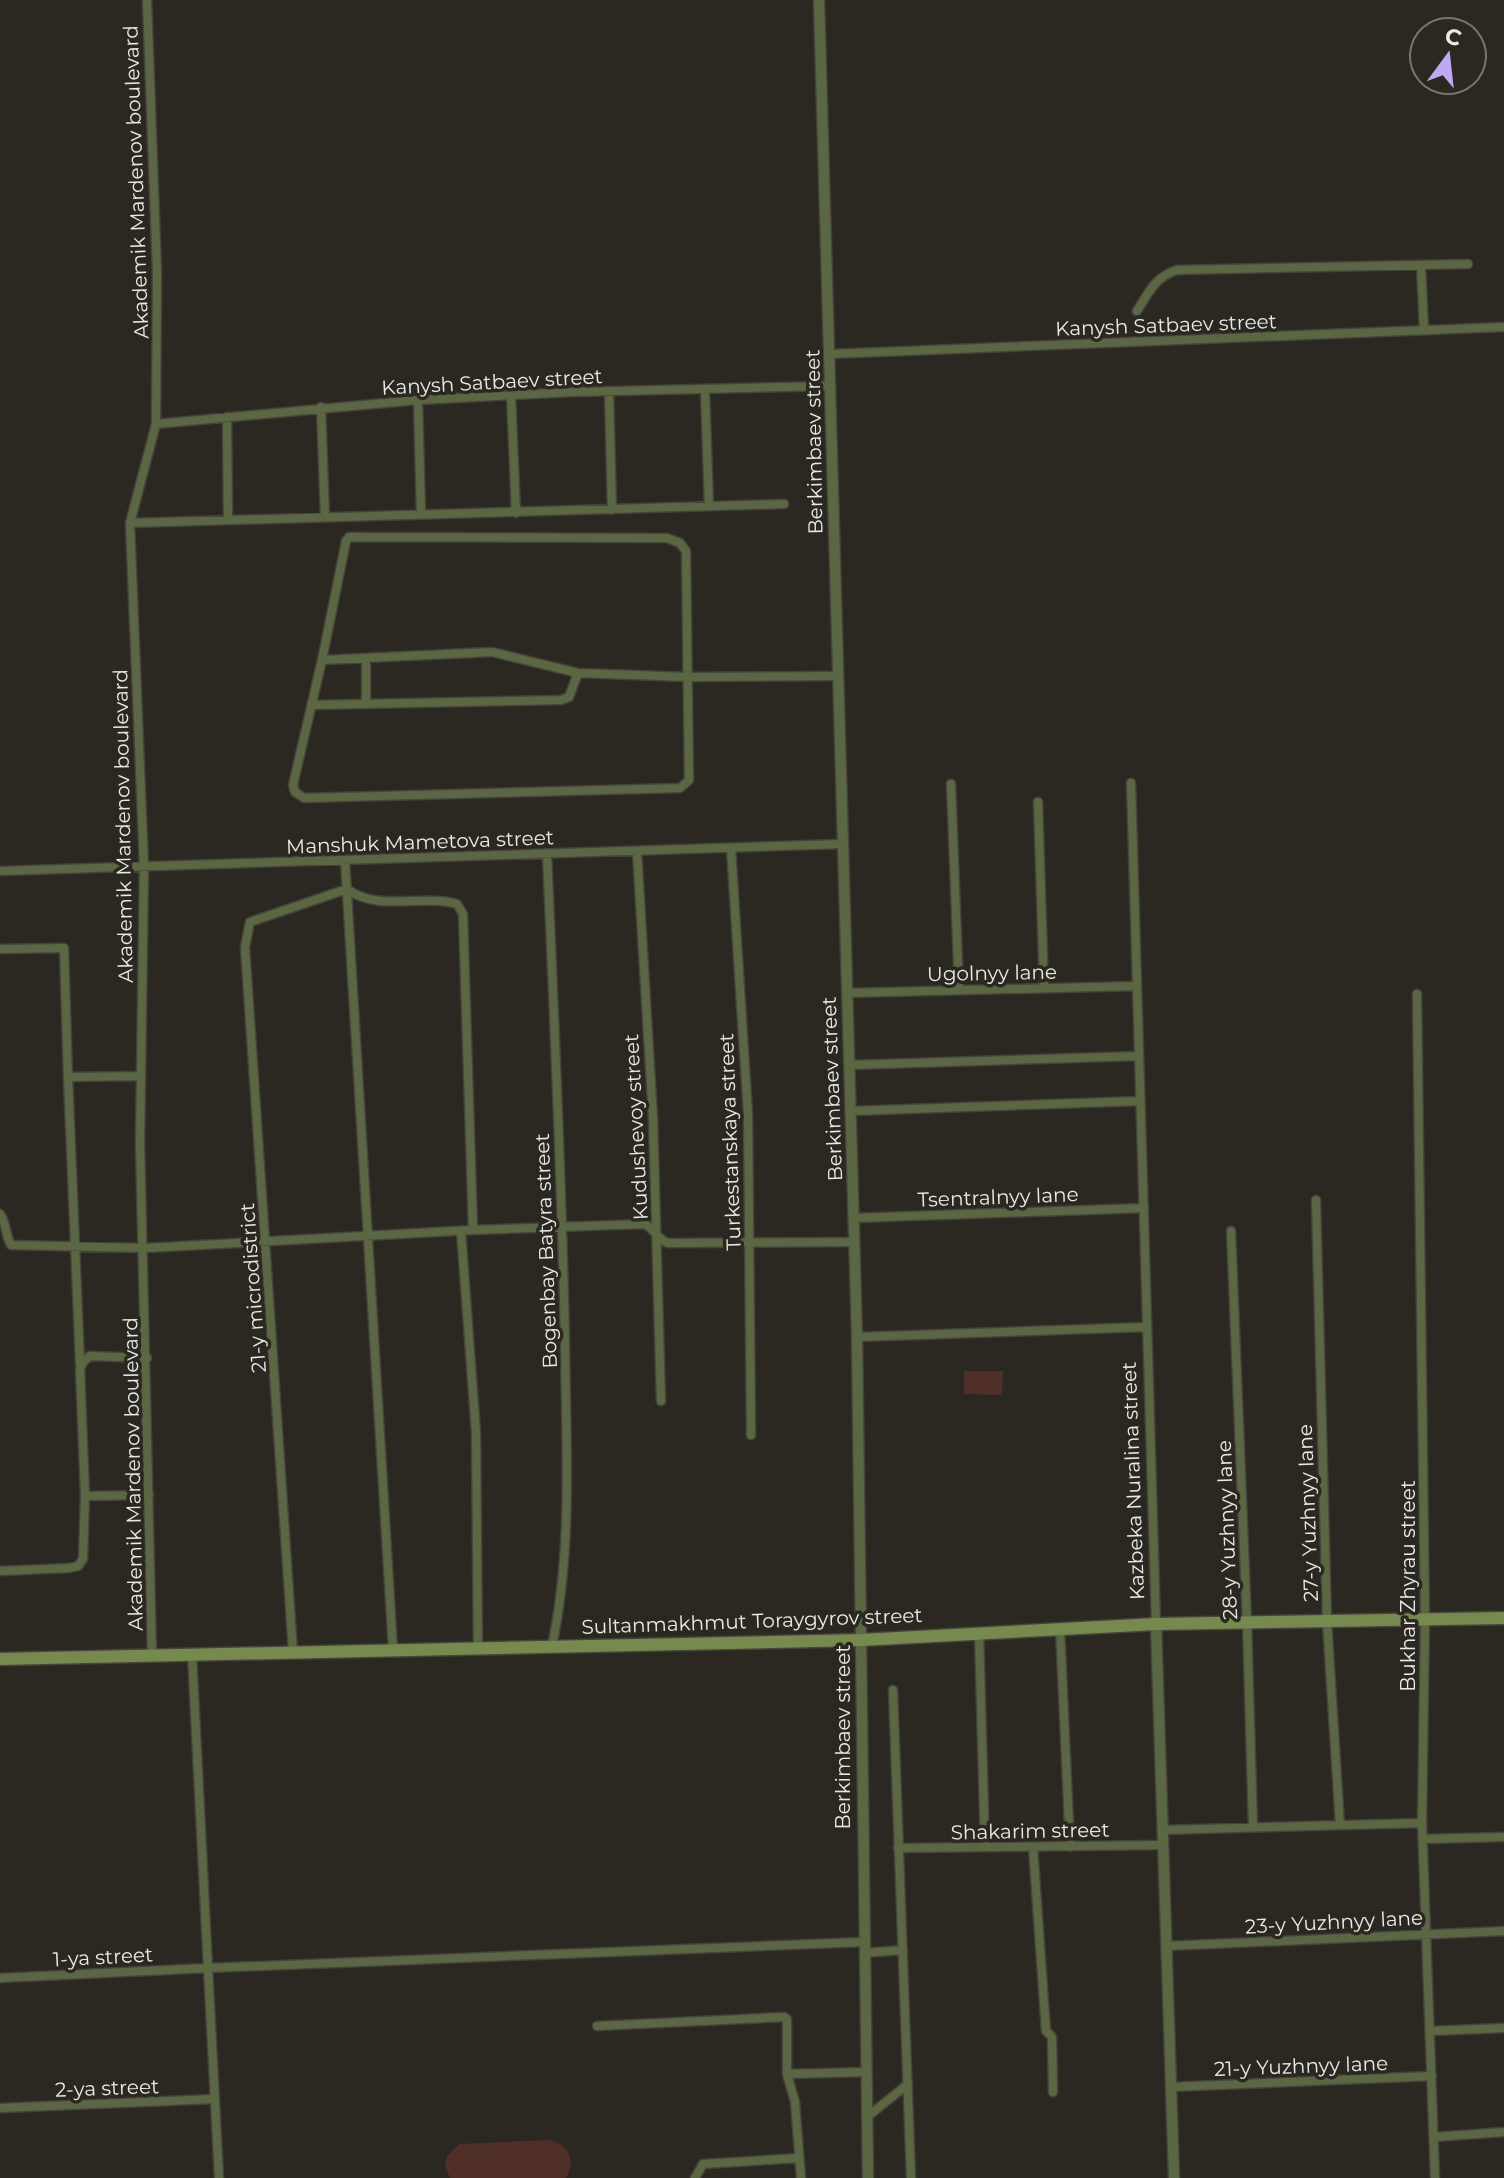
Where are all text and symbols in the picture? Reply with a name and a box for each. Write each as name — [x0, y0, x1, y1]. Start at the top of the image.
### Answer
north arrow — [1408, 16, 1488, 96]
text: С — [1442, 22, 1464, 52]
street label: Akademik Mardenov boulevard — [119, 25, 153, 339]
street label: Kanysh Satbaev street — [1055, 309, 1277, 341]
street label: Berkimbaev street — [800, 349, 828, 535]
street label: Kanysh Satbaev street — [381, 364, 603, 400]
street label: Akademik Mardenov boulevard — [108, 669, 138, 983]
street label: Manshuk Mametova street — [286, 825, 554, 859]
street label: Ugolnyy lane — [927, 960, 1057, 986]
street label: Berkimbaev street — [817, 996, 847, 1182]
street label: Kudushevoy street — [619, 1033, 653, 1221]
street label: Turkestanskaya street — [714, 1033, 746, 1251]
street label: Bogenbay Batyra street — [530, 1133, 562, 1369]
street label: Tsentralnyy lane — [917, 1182, 1079, 1212]
street label: 21-y microdistrict — [235, 1202, 271, 1374]
street label: Akademik Mardenov boulevard — [118, 1317, 148, 1631]
street label: Kazbeka Nuralina street — [1117, 1361, 1149, 1601]
street label: 27-y Yuzhnyy lane — [1293, 1424, 1323, 1602]
street label: 28-y Yuzhnyy lane — [1212, 1440, 1242, 1620]
street label: Bukhar Zhyrau street — [1396, 1480, 1420, 1692]
street label: Sultanmakhmut Toraygyrov street — [581, 1603, 923, 1639]
street label: Berkimbaev street — [831, 1645, 855, 1829]
street label: Shakarim street — [950, 1818, 1110, 1844]
street label: 23-y Yuzhnyy lane — [1244, 1905, 1424, 1939]
street label: 1-ya street — [52, 1942, 154, 1972]
street label: 21-y Yuzhnyy lane — [1214, 2051, 1388, 2081]
street label: 2-ya street — [54, 2074, 160, 2102]

